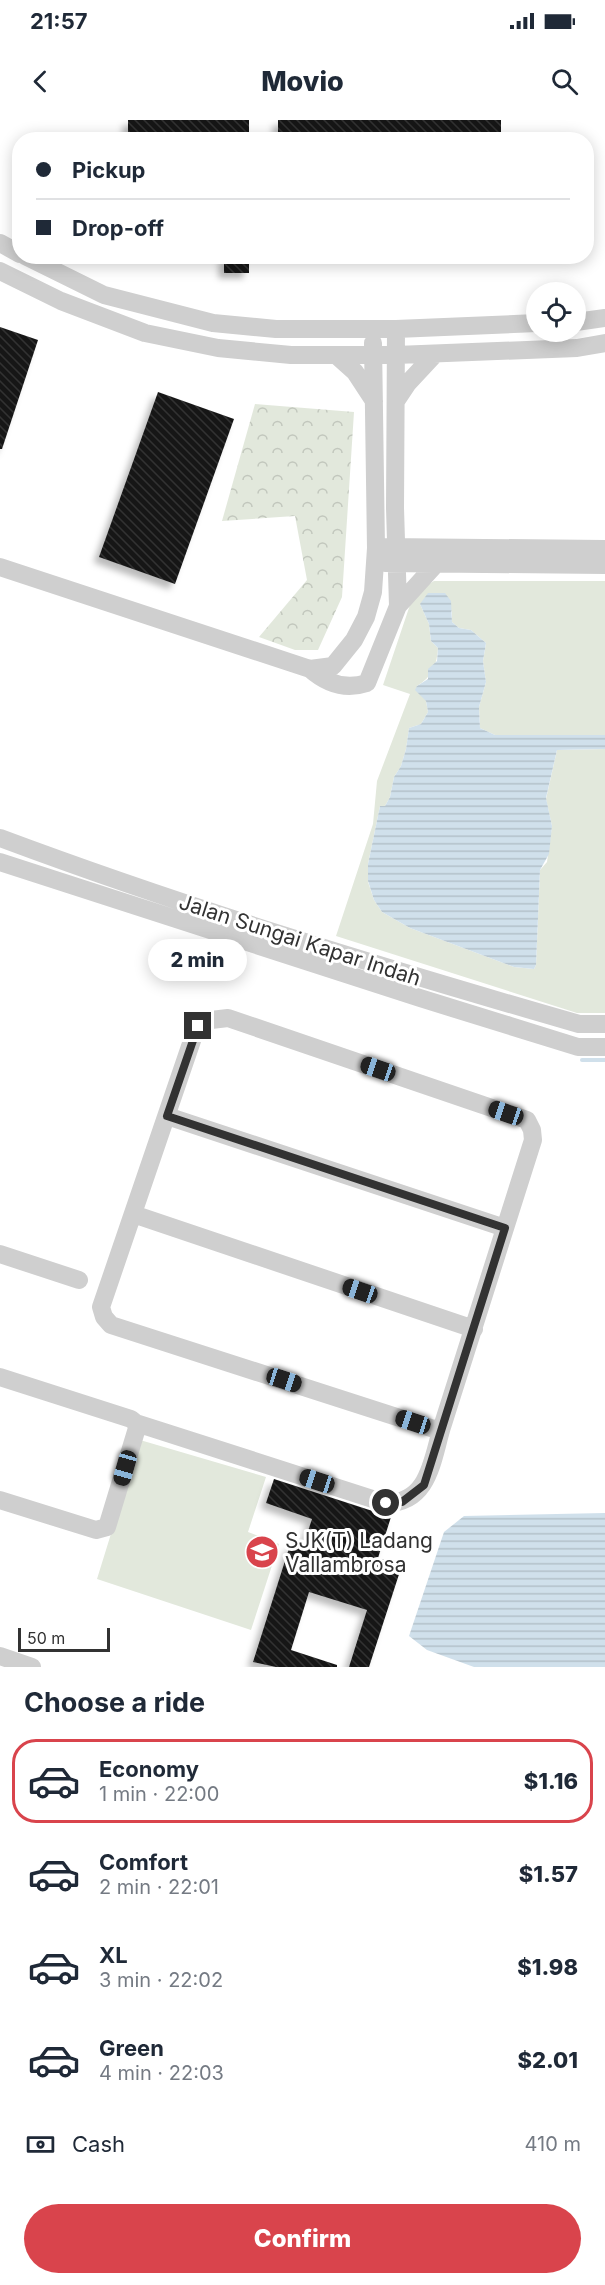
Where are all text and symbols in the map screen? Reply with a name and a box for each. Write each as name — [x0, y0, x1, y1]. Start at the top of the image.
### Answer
text: 21:57 — [30, 8, 88, 34]
icon: back — [24, 65, 57, 98]
text: Movio — [261, 65, 344, 98]
icon: search — [548, 65, 581, 98]
text: Pickup — [72, 157, 146, 183]
text: Drop-off — [72, 215, 164, 241]
map controls — [526, 282, 586, 342]
button: locate — [526, 282, 586, 342]
street label: Jalan Sungai Kapar Indah — [176, 889, 424, 991]
callout: 2 min — [148, 939, 248, 981]
text: 2 min — [170, 948, 225, 972]
route end — [184, 1012, 211, 1039]
car — [358, 1055, 398, 1083]
car — [486, 1099, 526, 1127]
car — [340, 1277, 380, 1305]
car — [264, 1366, 304, 1394]
car — [393, 1408, 433, 1436]
car — [111, 1448, 139, 1488]
car — [297, 1467, 337, 1495]
route start — [372, 1489, 399, 1516]
place label: SJK(T) Ladang Vallambrosa — [285, 1528, 433, 1577]
school or university icon: SJK(T) Ladang Vallambrosa — [244, 1534, 280, 1570]
scale bar — [18, 1625, 110, 1652]
text: 50 m — [27, 1628, 65, 1648]
text: Choose a ride — [24, 1686, 205, 1719]
icon: car — [27, 1754, 81, 1808]
text: Economy — [99, 1756, 199, 1782]
text: $1.16 — [524, 1768, 578, 1794]
text: 1 min · 22:00 — [99, 1782, 219, 1806]
icon: car — [27, 1847, 81, 1901]
text: Comfort — [99, 1849, 188, 1875]
text: $1.57 — [519, 1861, 578, 1887]
text: 2 min · 22:01 — [99, 1875, 219, 1899]
icon: car — [27, 1940, 81, 1994]
text: XL — [99, 1942, 128, 1968]
text: $1.98 — [517, 1954, 578, 1980]
text: 3 min · 22:02 — [99, 1968, 223, 1992]
icon: car — [27, 2033, 81, 2087]
text: Green — [99, 2035, 164, 2061]
text: $2.01 — [517, 2047, 578, 2073]
text: 4 min · 22:03 — [99, 2061, 224, 2085]
icon: cash — [24, 2128, 57, 2161]
text: Cash — [72, 2131, 125, 2157]
text: 410 m — [525, 2132, 581, 2156]
button: Confirm — [24, 2204, 581, 2273]

